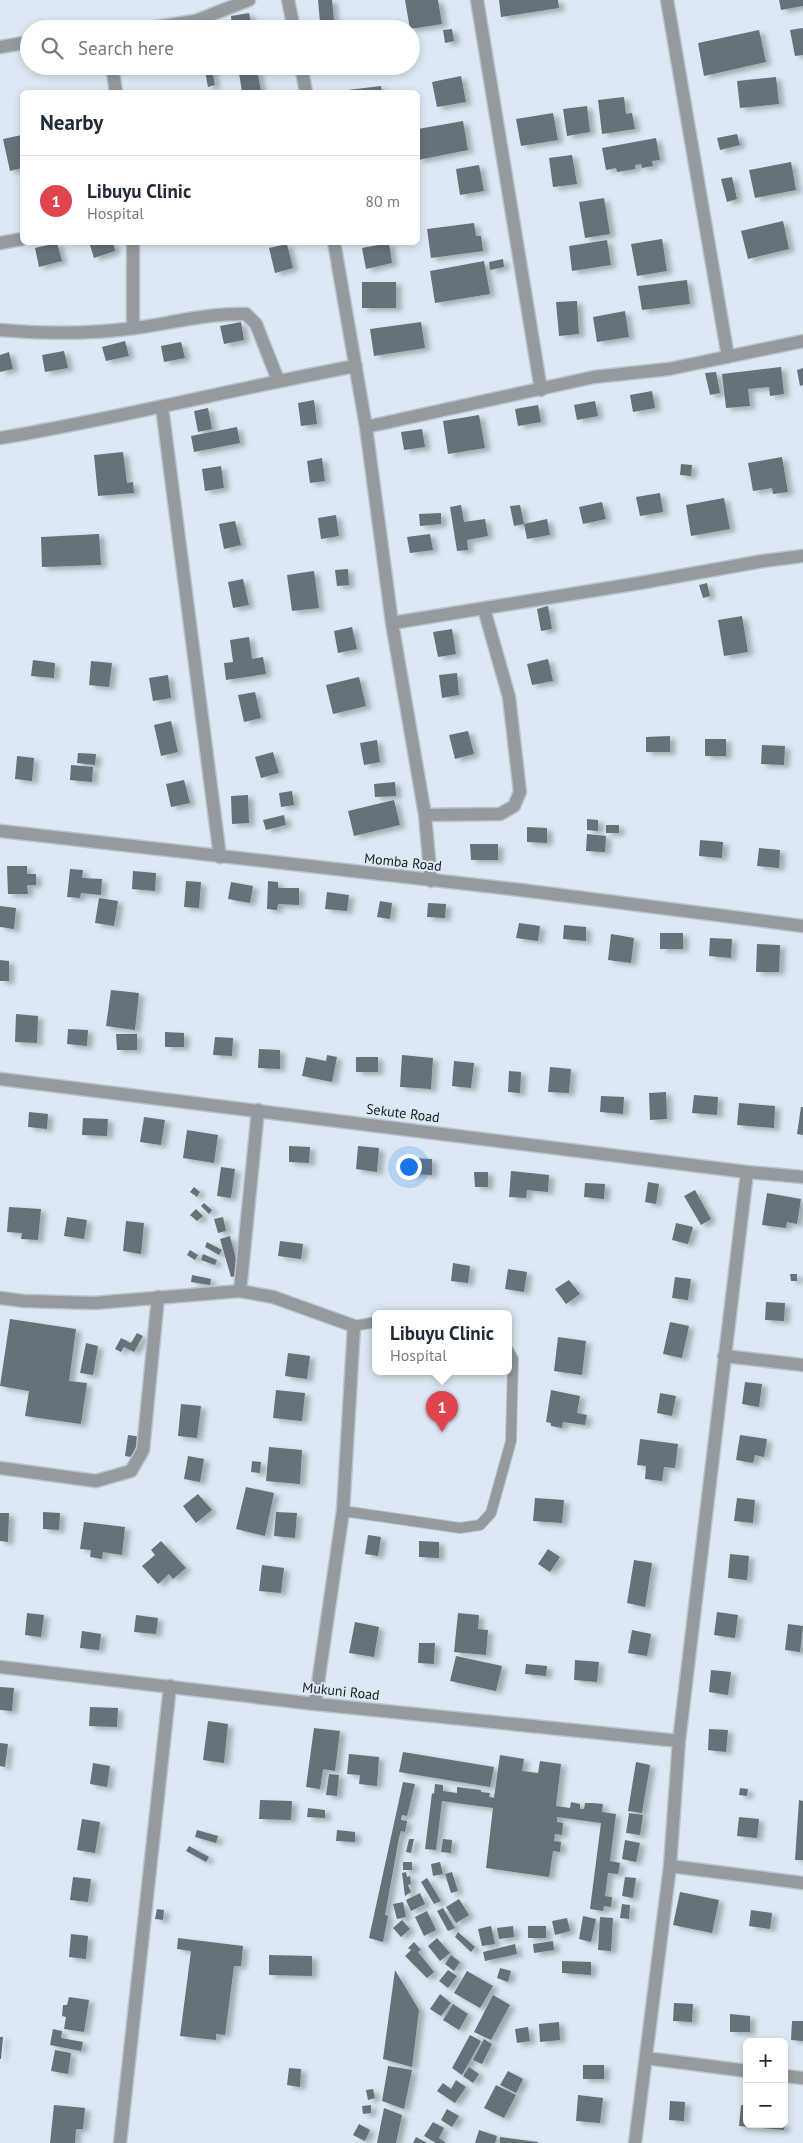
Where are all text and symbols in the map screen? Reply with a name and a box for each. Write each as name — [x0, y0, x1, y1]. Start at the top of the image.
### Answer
search box — [20, 20, 420, 75]
icon: search — [38, 34, 66, 62]
text: Search here — [78, 36, 174, 60]
text: Nearby — [40, 109, 103, 136]
text: Libuyu Clinic — [87, 179, 191, 203]
text: 1 — [51, 191, 61, 211]
text: 80 m — [365, 191, 400, 211]
text: Hospital — [87, 203, 144, 223]
street label: Momba Road — [363, 849, 443, 875]
street label: Sekute Road — [365, 1100, 441, 1126]
your location — [396, 1154, 422, 1180]
popup — [372, 1310, 512, 1375]
text: Libuyu Clinic — [390, 1321, 494, 1345]
text: Hospital — [390, 1345, 447, 1365]
pin: 1 — [426, 1391, 458, 1432]
street label: Mukuni Road — [301, 1678, 381, 1704]
map controls — [743, 2038, 788, 2128]
button: + — [743, 2038, 788, 2083]
button: − — [743, 2083, 788, 2128]

